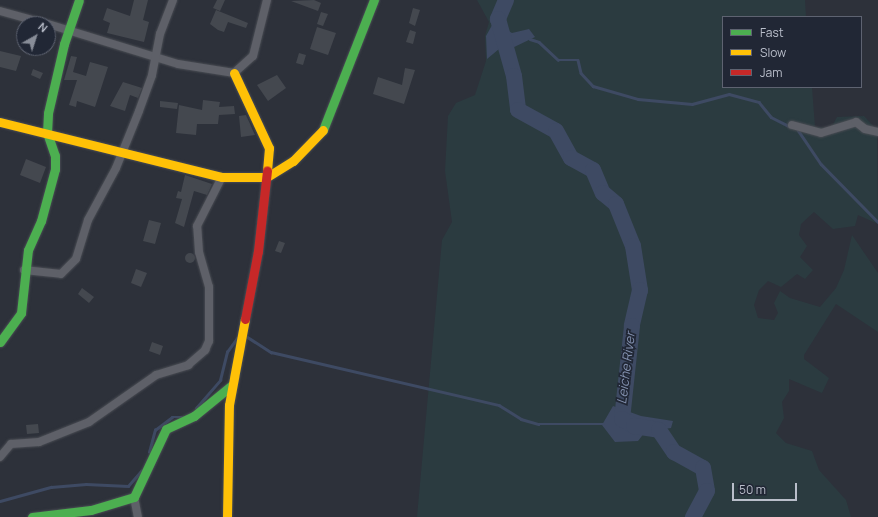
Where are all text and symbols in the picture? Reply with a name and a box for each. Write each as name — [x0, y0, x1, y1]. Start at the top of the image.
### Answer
north arrow — [16, 16, 56, 56]
legend — [722, 16, 862, 88]
text: N — [35, 19, 51, 35]
text: Fast — [760, 24, 784, 41]
text: Slow — [760, 44, 786, 61]
text: Jam — [760, 64, 782, 81]
water label: Leiche River — [614, 331, 638, 405]
scale bar — [734, 475, 799, 501]
text: 50 m — [739, 481, 766, 498]

